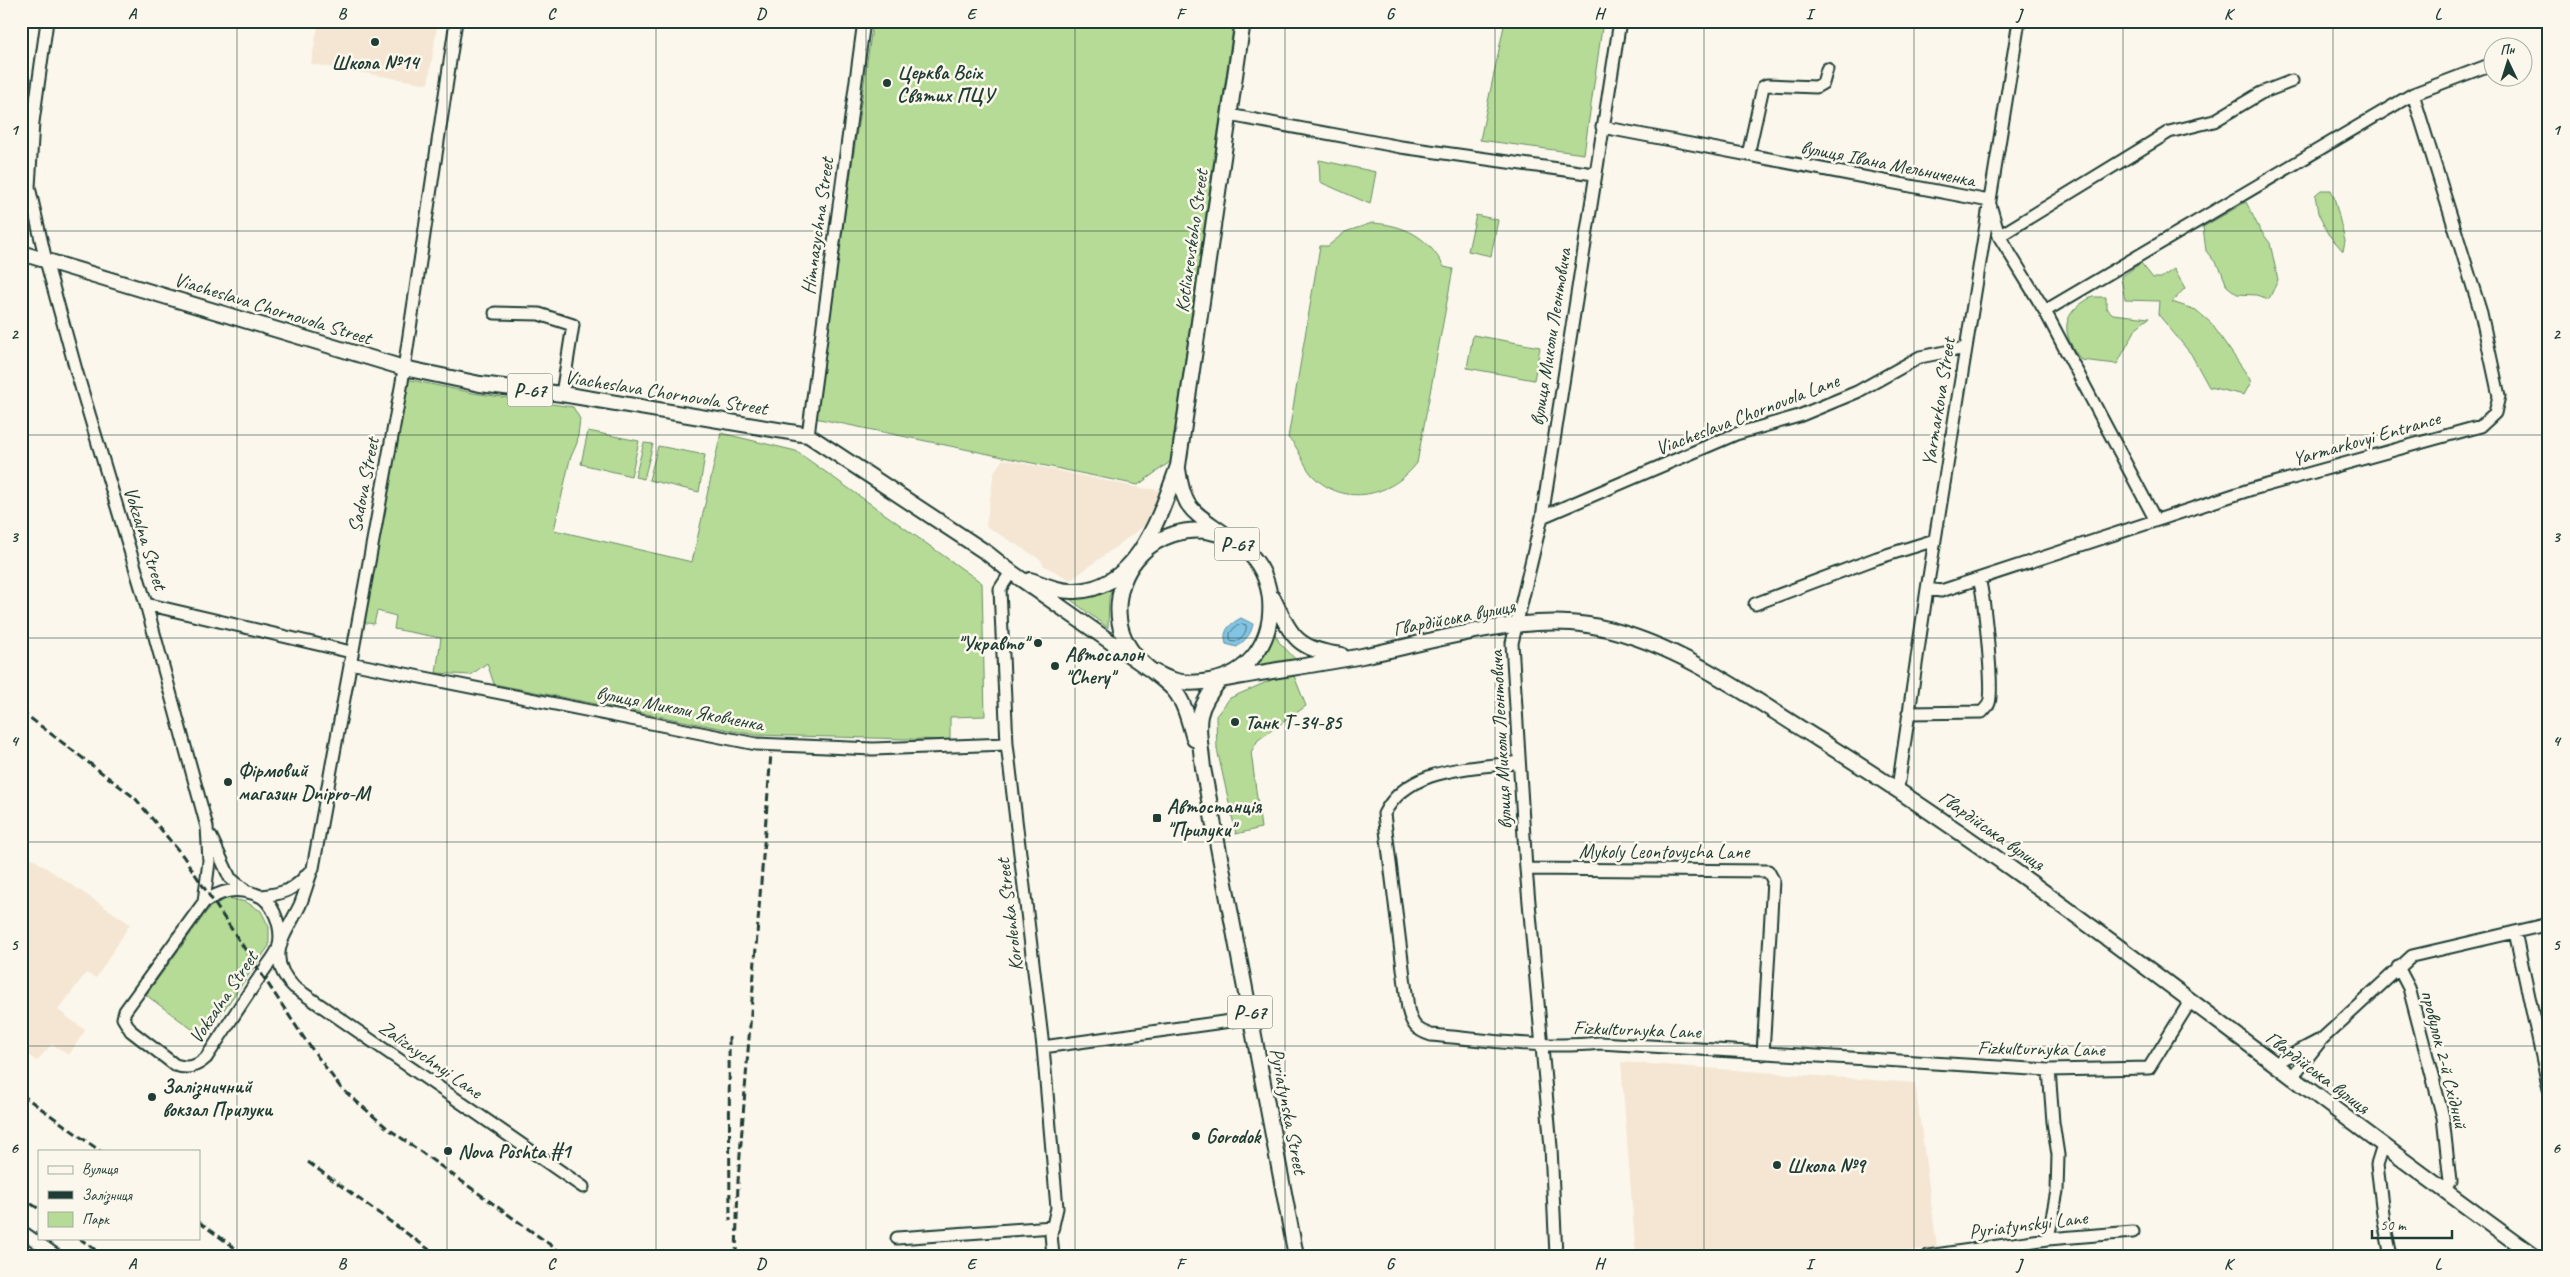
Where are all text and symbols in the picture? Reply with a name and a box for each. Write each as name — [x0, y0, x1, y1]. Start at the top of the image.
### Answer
text: A — [128, 4, 138, 24]
text: B — [338, 4, 348, 24]
text: C — [547, 4, 557, 24]
text: D — [756, 4, 767, 24]
text: E — [967, 4, 978, 24]
text: F — [1176, 4, 1187, 24]
text: G — [1386, 4, 1396, 24]
text: H — [1594, 4, 1606, 24]
text: I — [1806, 4, 1816, 24]
text: J — [2015, 4, 2024, 24]
text: K — [2224, 4, 2236, 24]
text: L — [2435, 4, 2443, 24]
marker: Школа №14 — [369, 36, 381, 48]
north arrow — [2482, 38, 2532, 88]
text: Пн — [2499, 40, 2516, 59]
place label: Школа №14 — [331, 50, 422, 75]
place label: Церква Всіх Святих ПЦУ — [897, 60, 997, 108]
marker: Церква Всіх Святих ПЦУ — [881, 77, 893, 89]
text: 1 — [10, 120, 19, 140]
text: 1 — [2552, 120, 2561, 140]
street label: вулиця Івана Мельниченка — [1799, 134, 1979, 193]
street label: Himnazychna Street — [796, 154, 840, 296]
street label: Kotliarevskoho Street — [1169, 166, 1214, 314]
street label: вулиця Миколи Леонтовича — [1524, 245, 1577, 428]
street label: Viacheslava Chornovola Street — [171, 267, 377, 351]
text: 2 — [10, 324, 19, 344]
text: 2 — [2552, 324, 2561, 344]
street label: Yarmarkova Street — [1916, 334, 1961, 468]
street label: Viacheslava Chornovola Street — [563, 364, 771, 421]
street label: Viacheslava Chornovola Lane — [1652, 367, 1844, 461]
road number: Р-67 — [508, 374, 552, 406]
street label: Yarmarkovyi Entrance — [2289, 405, 2444, 472]
street label: Sadova Street — [342, 433, 385, 535]
street label: Vokzalna Street — [118, 484, 174, 595]
text: 3 — [10, 527, 19, 547]
text: 3 — [2552, 527, 2561, 547]
road number: Р-67 — [1214, 528, 1260, 560]
street label: Гвардійська вулиця — [1391, 593, 1518, 642]
place label: "Укравто" — [958, 631, 1032, 656]
marker: "Укравто" — [1032, 637, 1044, 649]
place label: Автосалон "Chery" — [1065, 642, 1145, 690]
street label: вулиця Миколи Леонтовича — [1483, 648, 1518, 830]
marker: Автосалон "Chery" — [1049, 660, 1061, 672]
street label: вулиця Миколи Яковченка — [594, 680, 767, 737]
place label: Танк Т-34-85 — [1245, 710, 1344, 735]
marker: Танк Т-34-85 — [1229, 716, 1241, 728]
text: 4 — [10, 731, 19, 751]
text: 4 — [2552, 731, 2561, 751]
place label: Фірмовий магазин Dnipro-M — [238, 758, 372, 806]
marker: Фірмовий магазин Dnipro-M — [222, 776, 234, 788]
street label: Гвардійська вулиця — [1934, 785, 2050, 877]
place label: Автостанція "Прилуки" — [1167, 794, 1263, 843]
marker: Автостанція "Прилуки" — [1151, 812, 1163, 824]
street label: Mykoly Leontovycha Lane — [1579, 839, 1751, 864]
street label: Korolenka Street — [990, 855, 1029, 973]
text: 5 — [11, 935, 20, 955]
text: 5 — [2553, 935, 2562, 955]
street label: Vokzalna Street — [183, 944, 265, 1048]
street label: провулок 2-й Східний — [2415, 987, 2474, 1133]
road number: Р-67 — [1228, 996, 1272, 1028]
street label: Zaliznychnyi Lane — [374, 1015, 488, 1105]
street label: Fizkulturnyka Lane — [1573, 1015, 1703, 1044]
street label: Гвардійська вулиця — [2261, 1025, 2375, 1120]
street label: Fizkulturnyka Lane — [1977, 1035, 2106, 1062]
street label: Pyriatynska Street — [1264, 1046, 1313, 1179]
place label: Залізничний вокзал Прилуки — [162, 1074, 274, 1122]
marker: Залізничний вокзал Прилуки — [146, 1091, 158, 1103]
place label: Gorodok — [1206, 1124, 1262, 1149]
marker: Gorodok — [1190, 1130, 1202, 1142]
text: 6 — [10, 1138, 19, 1158]
text: 6 — [2552, 1138, 2561, 1158]
place label: Nova Poshta #1 — [458, 1139, 572, 1164]
marker: Nova Poshta #1 — [442, 1145, 454, 1157]
legend — [38, 1150, 200, 1240]
place label: Школа №9 — [1787, 1153, 1867, 1178]
marker: Школа №9 — [1771, 1159, 1783, 1171]
text: Вулиця — [82, 1160, 119, 1179]
text: Залізниця — [82, 1186, 133, 1205]
street label: Pyriatynskyi Lane — [1967, 1205, 2090, 1244]
scale bar — [2372, 1207, 2452, 1239]
text: Парк — [82, 1210, 110, 1229]
text: 50 m — [2380, 1216, 2407, 1235]
text: A — [128, 1254, 138, 1274]
text: B — [338, 1254, 348, 1274]
text: C — [547, 1254, 557, 1274]
text: D — [756, 1254, 767, 1274]
text: E — [967, 1254, 978, 1274]
text: F — [1176, 1254, 1187, 1274]
text: G — [1386, 1254, 1396, 1274]
text: H — [1594, 1254, 1606, 1274]
text: I — [1806, 1254, 1816, 1274]
text: J — [2015, 1254, 2024, 1274]
text: K — [2224, 1254, 2236, 1274]
text: L — [2435, 1254, 2443, 1274]

